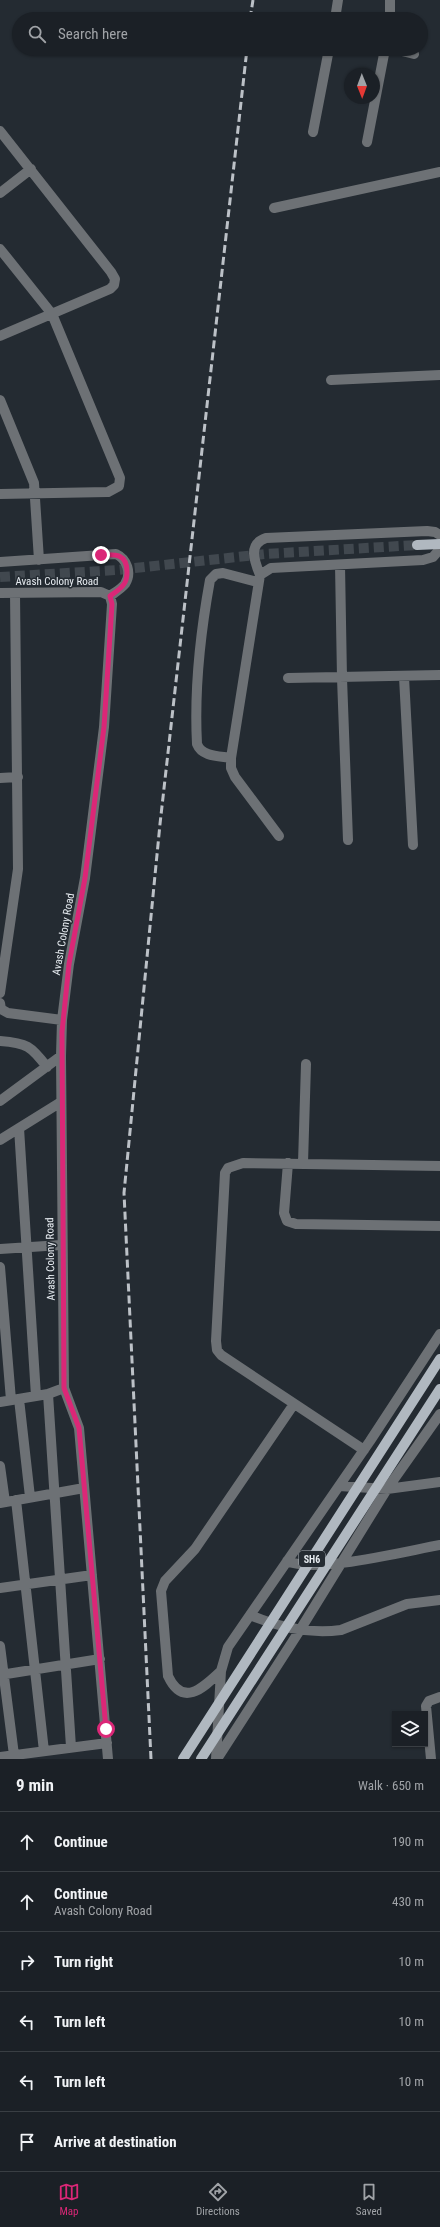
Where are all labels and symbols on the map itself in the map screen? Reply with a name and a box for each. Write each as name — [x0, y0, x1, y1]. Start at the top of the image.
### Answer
north arrow — [344, 68, 380, 104]
route end — [92, 546, 110, 564]
street label: Avash Colony Road — [15, 575, 99, 588]
street label: Avash Colony Road — [50, 892, 77, 976]
street label: Avash Colony Road — [43, 1217, 58, 1301]
road number: SH6 — [299, 1551, 325, 1567]
route start — [97, 1720, 115, 1738]

